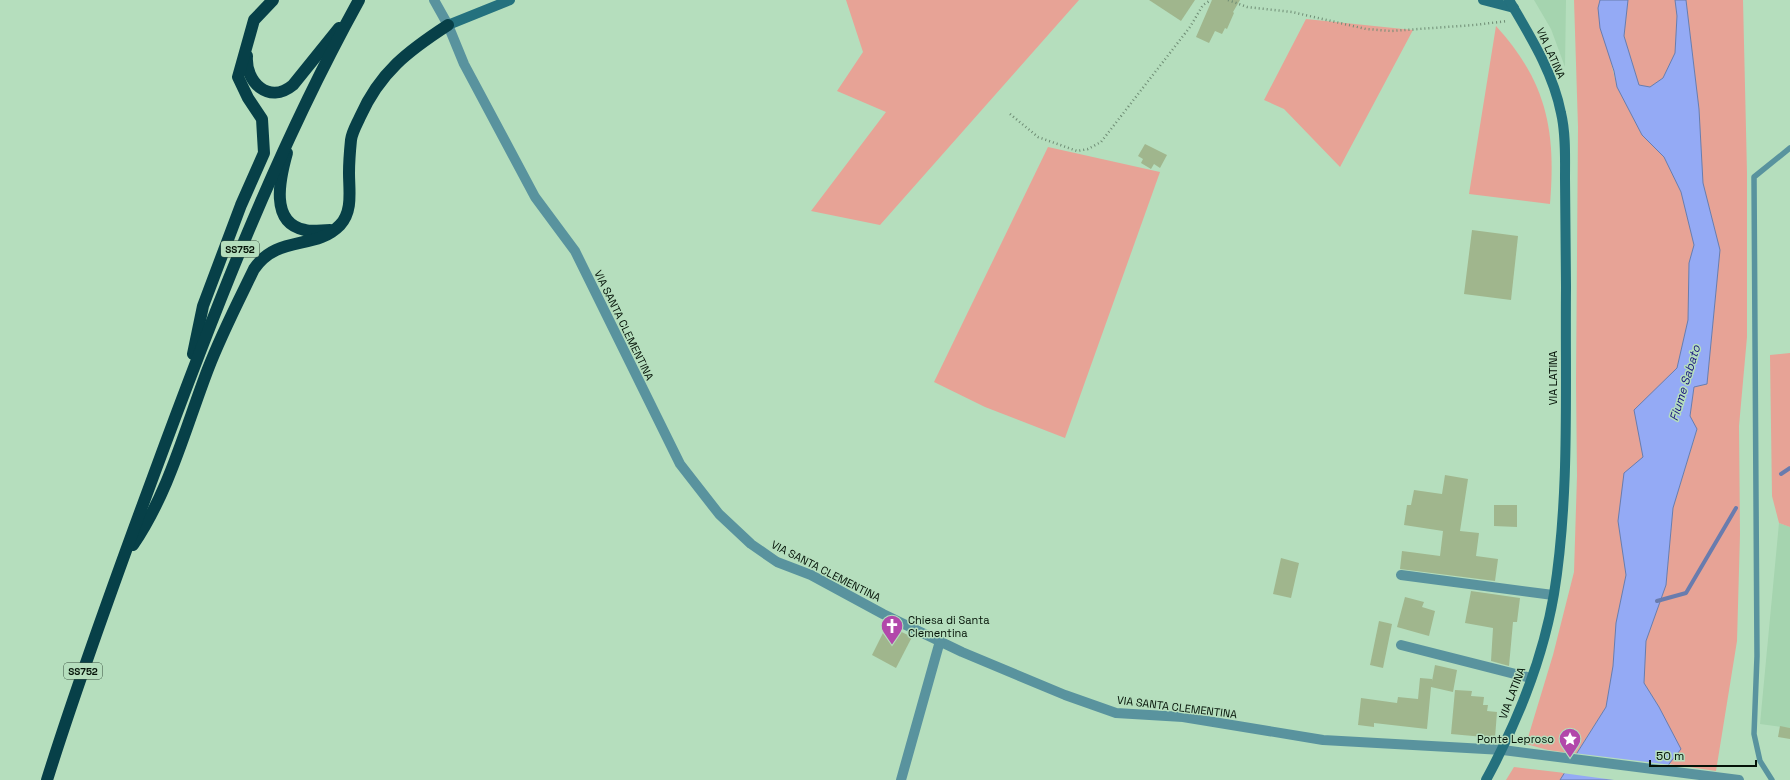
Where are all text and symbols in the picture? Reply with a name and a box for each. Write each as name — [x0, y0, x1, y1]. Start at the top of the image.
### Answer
street label: VIA LATINA — [1533, 25, 1569, 81]
road number: SS752 — [221, 241, 259, 257]
street label: VIA SANTA CLEMENTINA — [591, 268, 657, 382]
water label: Fiume Sabato — [1666, 343, 1704, 423]
street label: VIA LATINA — [1546, 351, 1560, 405]
street label: VIA SANTA CLEMENTINA — [769, 537, 883, 605]
church icon: Chiesa di Santa Clementina — [879, 613, 905, 646]
place label: Chiesa di Santa Clementina — [908, 613, 990, 640]
road number: SS752 — [64, 663, 102, 679]
street label: VIA LATINA — [1496, 665, 1528, 721]
street label: VIA SANTA CLEMENTINA — [1116, 693, 1238, 721]
place icon: Ponte Leproso — [1557, 726, 1583, 759]
place label: Ponte Leproso — [1477, 732, 1554, 746]
scale bar — [1650, 742, 1756, 768]
text: 50 m — [1656, 748, 1684, 764]

